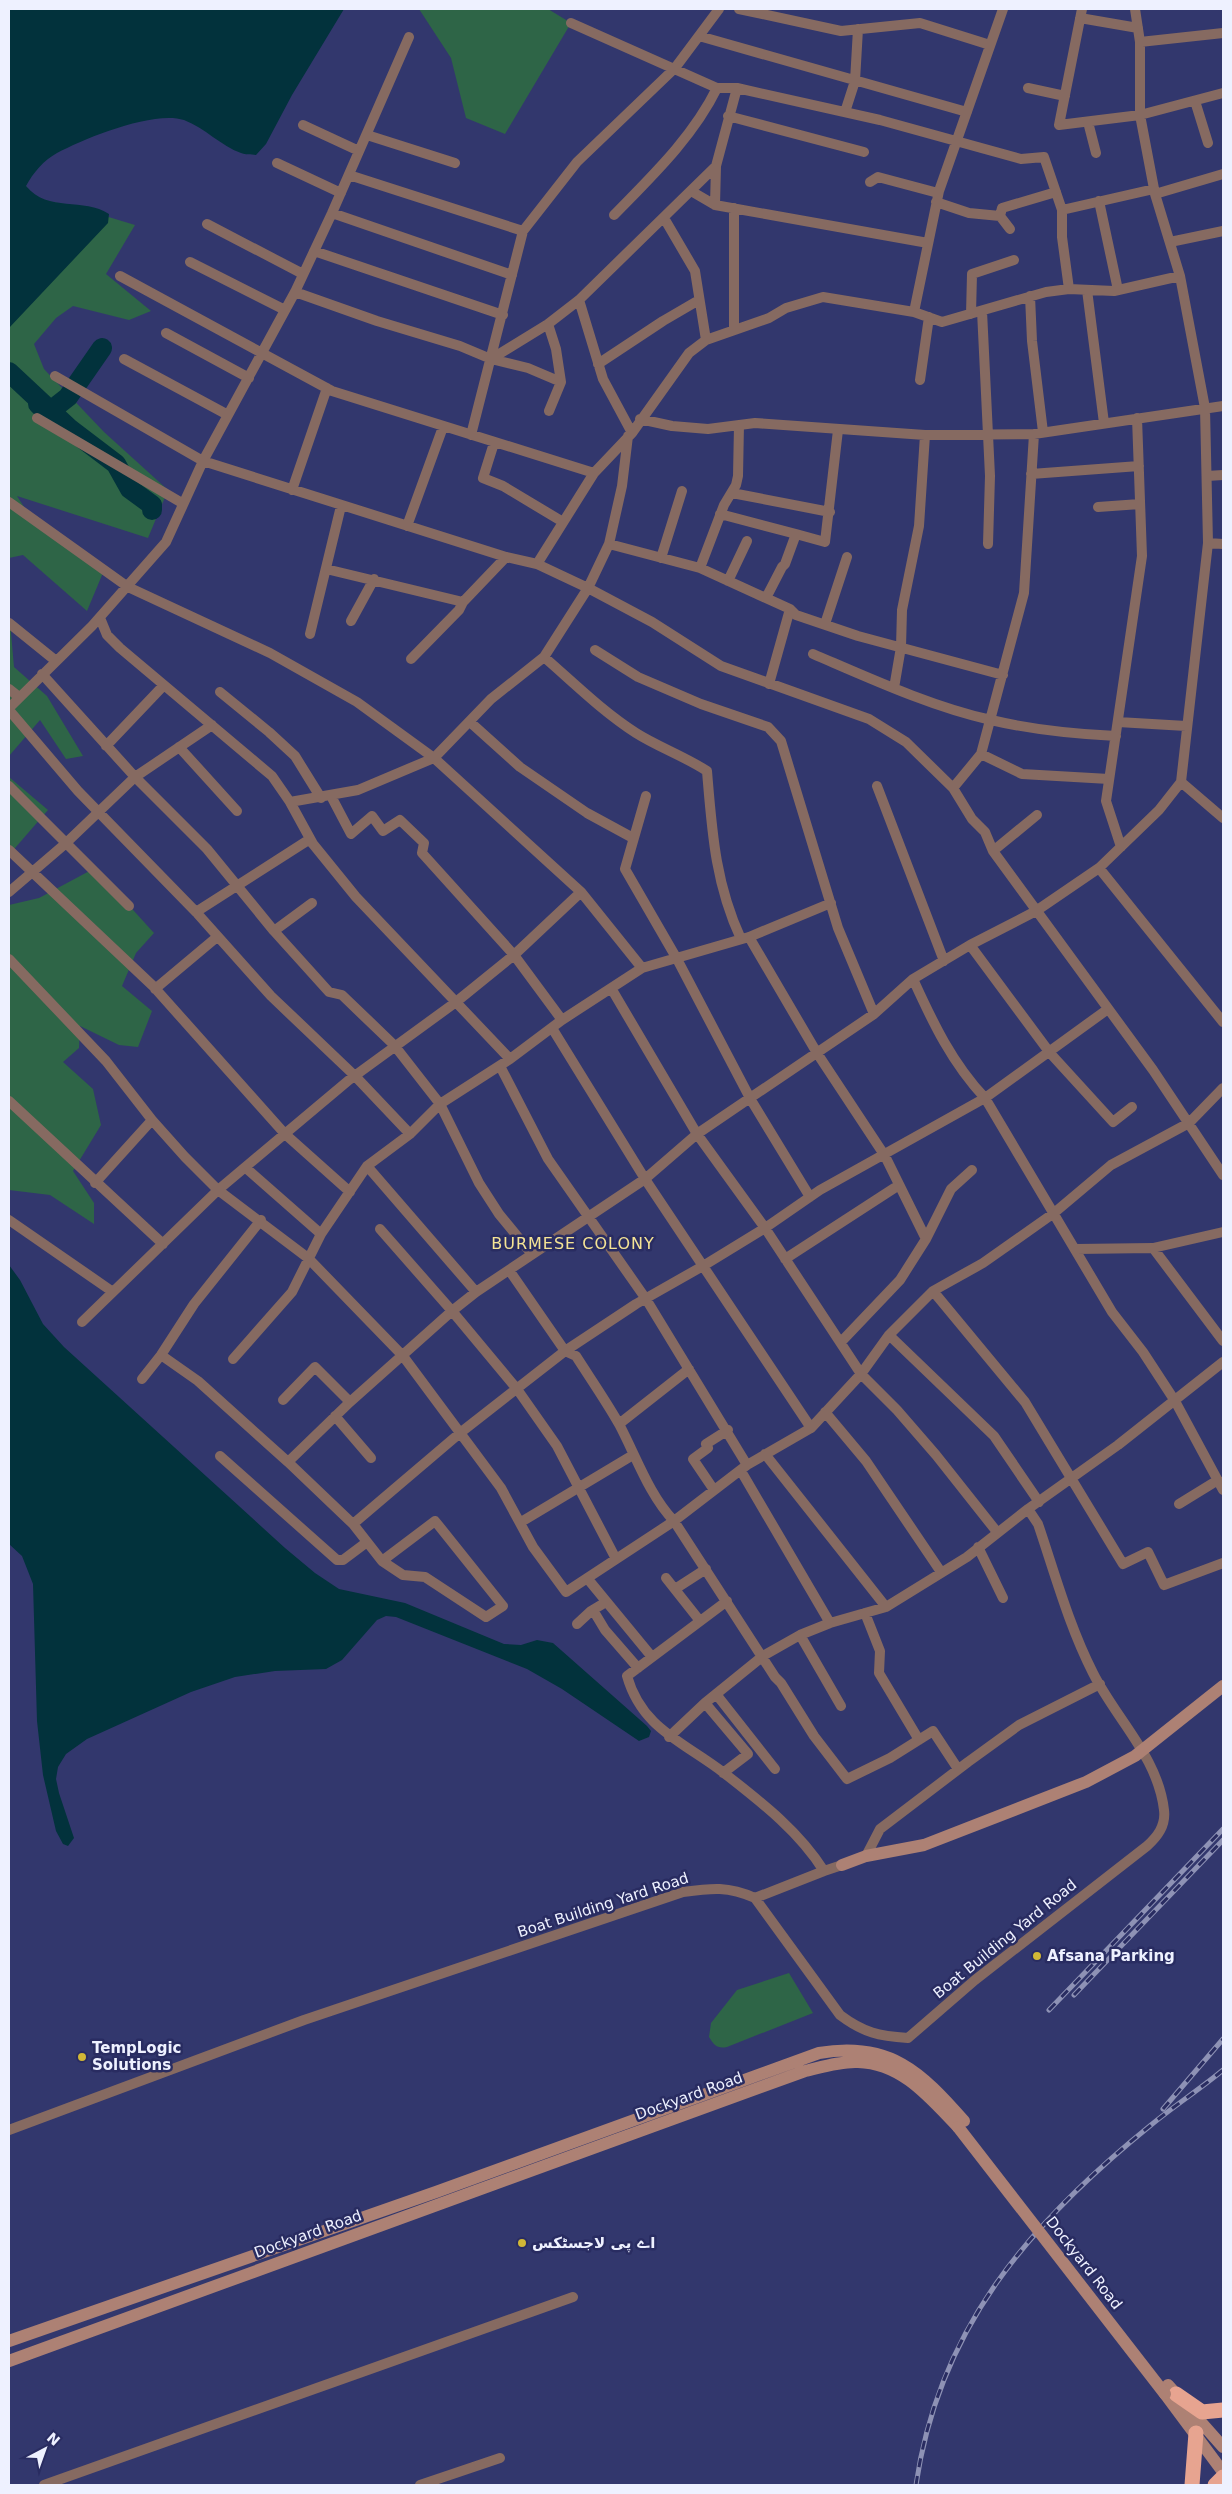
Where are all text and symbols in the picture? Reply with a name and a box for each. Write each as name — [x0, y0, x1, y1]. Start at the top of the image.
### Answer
district label: BURMESE COLONY — [491, 1234, 655, 1253]
street label: Boat Building Yard Road — [515, 1869, 691, 1941]
street label: Boat Building Yard Road — [930, 1876, 1080, 2002]
place label: Afsana Parking — [1047, 1947, 1175, 1965]
marker: Afsana Parking — [1031, 1950, 1043, 1962]
place label: TempLogic Solutions — [92, 2039, 181, 2074]
marker: TempLogic Solutions — [76, 2051, 88, 2063]
street label: Dockyard Road — [633, 2068, 745, 2124]
street label: Dockyard Road — [252, 2206, 364, 2262]
street label: Dockyard Road — [1042, 2213, 1126, 2313]
place label: اے پی لاجسٹکس — [532, 2234, 655, 2253]
marker: اے پی لاجسٹکس — [516, 2237, 528, 2249]
north arrow — [20, 2424, 70, 2474]
text: N — [44, 2429, 63, 2449]

